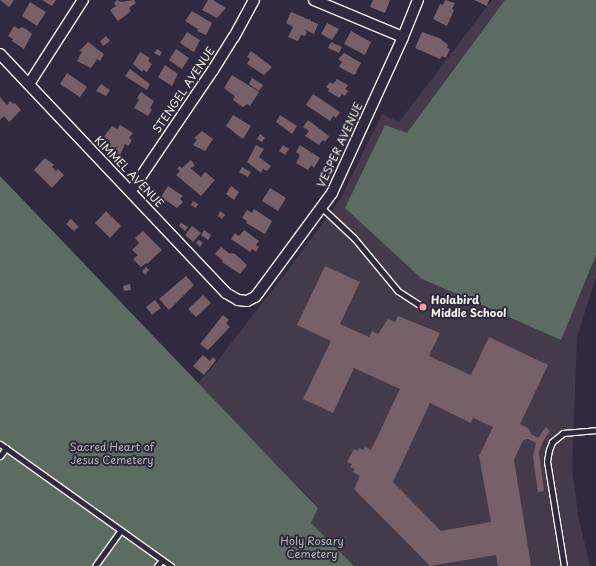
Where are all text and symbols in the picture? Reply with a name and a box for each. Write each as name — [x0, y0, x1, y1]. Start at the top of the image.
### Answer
street label: STENGEL AVENUE — [150, 44, 218, 136]
street label: VESPER AVENUE — [314, 100, 366, 190]
street label: KIMMEL AVENUE — [92, 134, 166, 210]
place label: Holabird Middle School — [431, 294, 507, 320]
marker: Holabird Middle School — [418, 302, 428, 312]
park label: Sacred Heart of Jesus Cemetery — [69, 441, 155, 467]
park label: Holy Rosary Cemetery — [280, 535, 344, 561]

